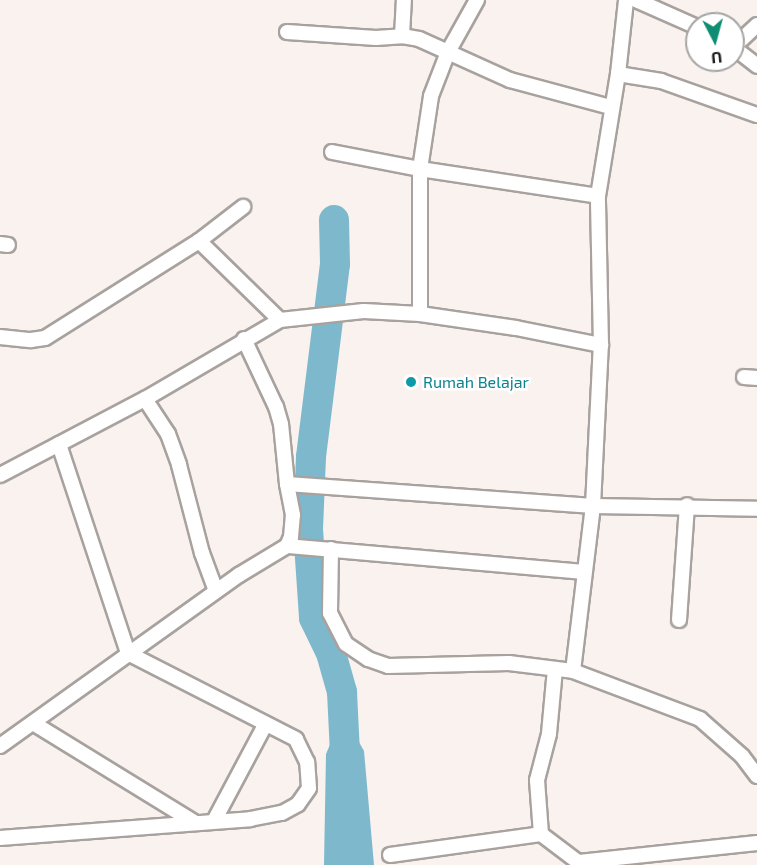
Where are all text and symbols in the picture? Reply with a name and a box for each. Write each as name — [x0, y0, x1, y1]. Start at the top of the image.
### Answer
north arrow — [685, 12, 745, 72]
text: U — [710, 48, 723, 68]
place label: Rumah Belajar — [423, 372, 529, 392]
marker: Rumah Belajar — [404, 375, 418, 389]

